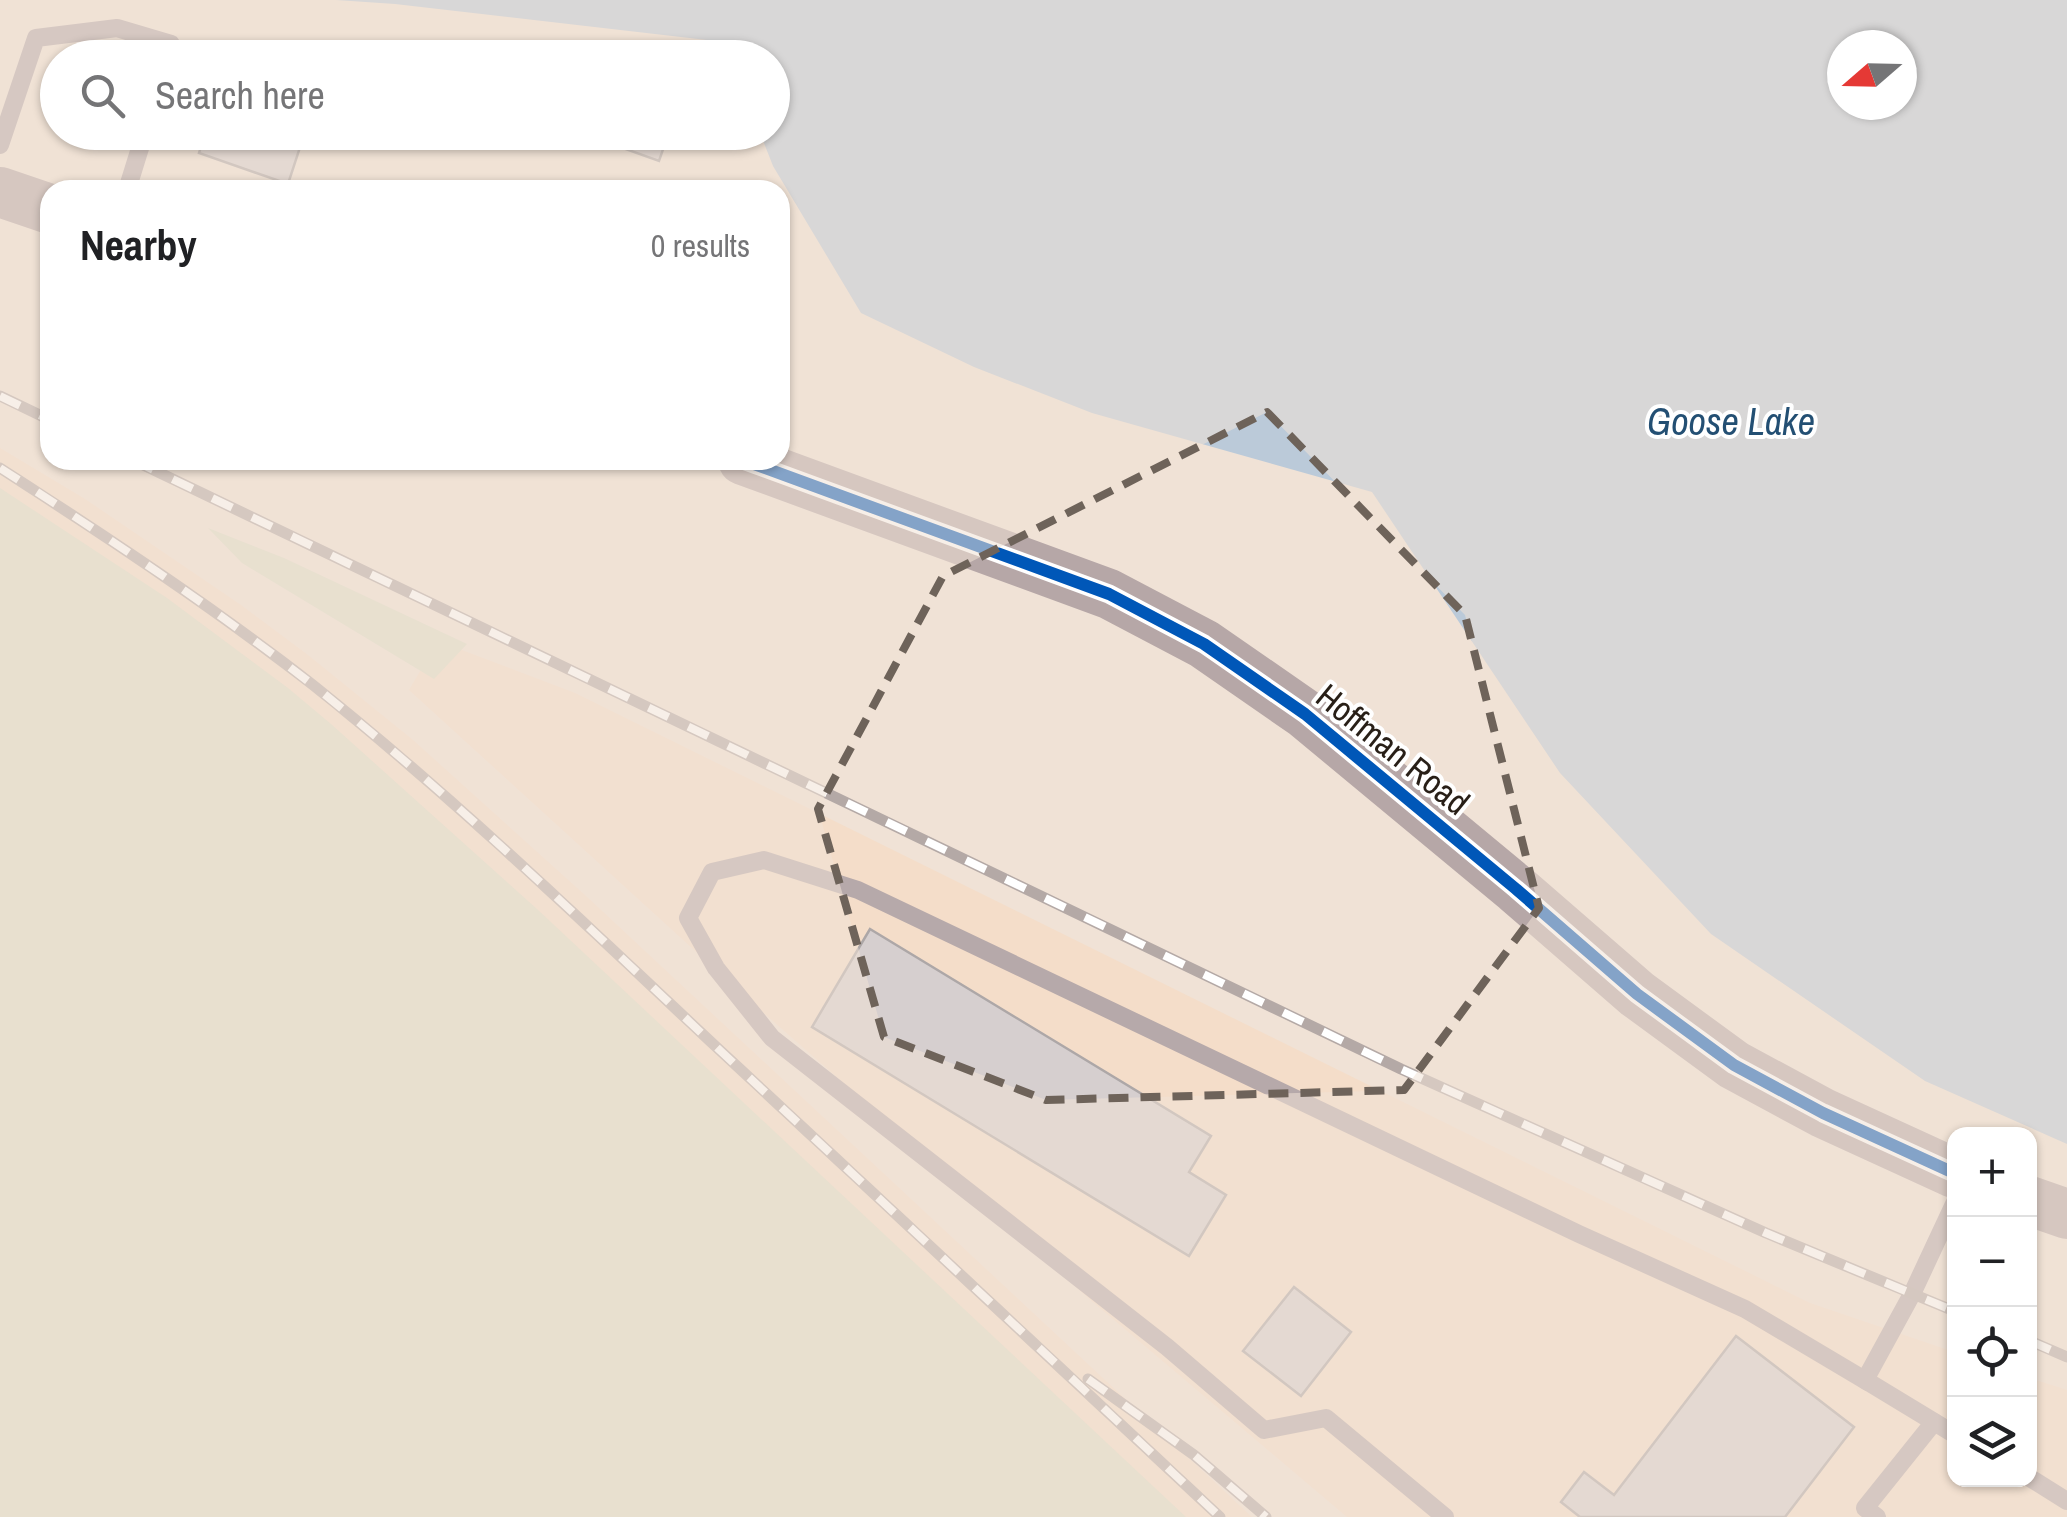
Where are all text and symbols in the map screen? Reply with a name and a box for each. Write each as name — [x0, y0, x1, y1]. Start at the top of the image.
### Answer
north arrow — [1827, 30, 1917, 120]
search box — [40, 40, 790, 150]
icon: search — [75, 68, 130, 123]
text: Search here — [155, 70, 325, 121]
text: Nearby — [80, 217, 197, 273]
text: 0 results — [651, 224, 750, 267]
water label: Goose Lake — [1647, 396, 1815, 447]
street label: Hoffman Road — [1306, 673, 1480, 825]
map controls — [1947, 1127, 2037, 1487]
button: + — [1947, 1127, 2037, 1217]
button: − — [1947, 1217, 2037, 1307]
button: locate — [1947, 1307, 2037, 1397]
button: layers — [1947, 1397, 2037, 1487]

